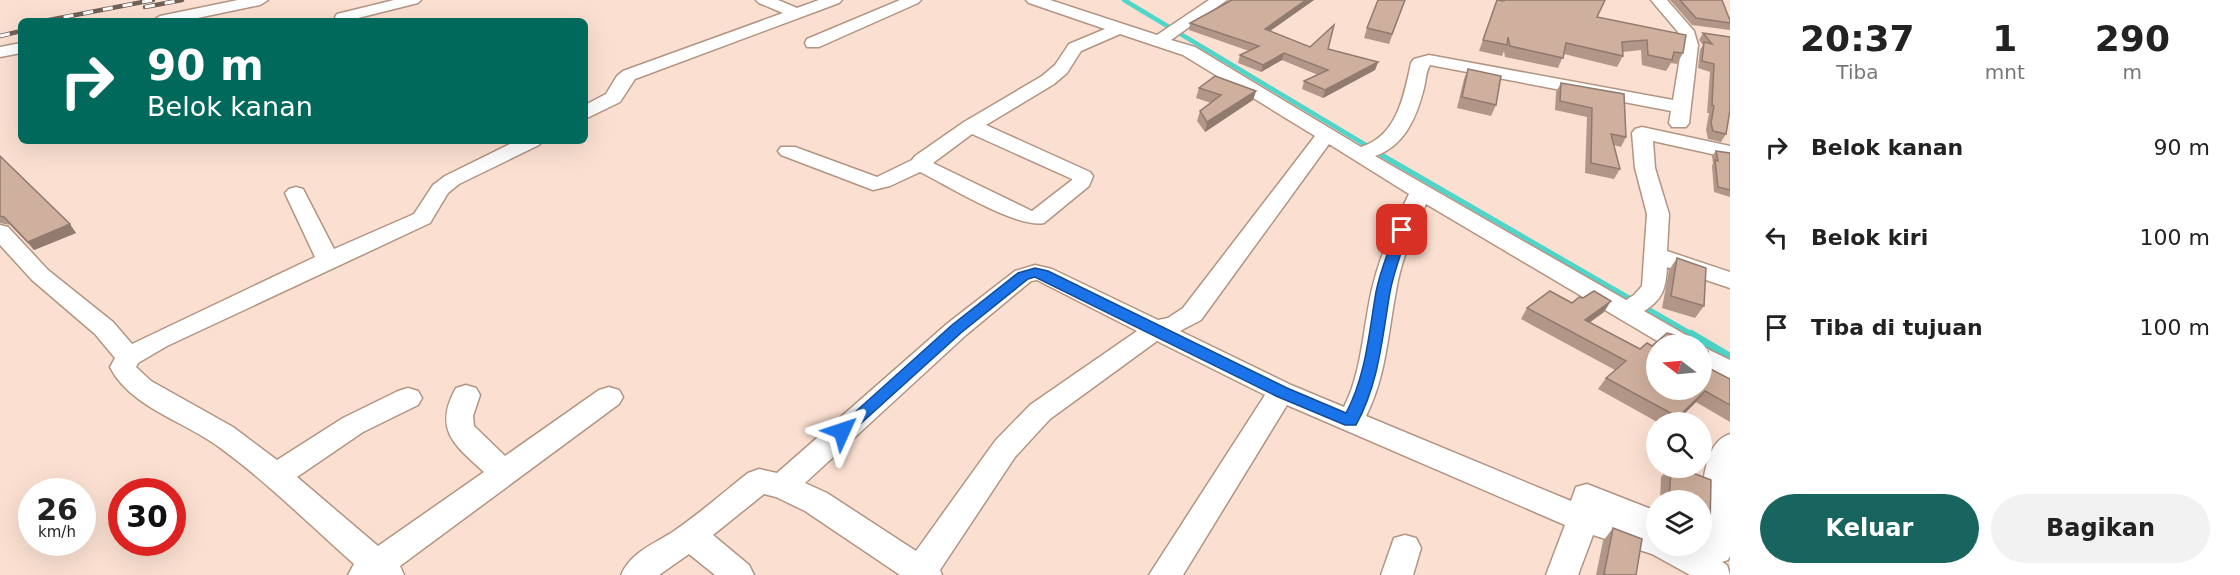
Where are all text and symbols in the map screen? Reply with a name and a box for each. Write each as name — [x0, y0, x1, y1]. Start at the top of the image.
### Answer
text: 20:37 — [1800, 18, 1915, 59]
text: 1 — [1992, 18, 2017, 59]
text: 290 — [2095, 18, 2170, 59]
text: 90 m — [147, 41, 264, 90]
icon: right — [48, 42, 126, 120]
text: Tiba — [1836, 60, 1878, 84]
text: mnt — [1985, 60, 2025, 84]
text: m — [2123, 60, 2142, 84]
text: Belok kanan — [147, 91, 313, 122]
icon: right — [1760, 131, 1793, 164]
text: Belok kanan — [1811, 135, 1963, 160]
text: 90 m — [2154, 135, 2210, 160]
pin — [1376, 204, 1427, 255]
icon: arrive — [1385, 213, 1418, 246]
icon: left — [1760, 221, 1793, 254]
text: Belok kiri — [1811, 225, 1928, 250]
text: 100 m — [2140, 225, 2210, 250]
icon: arrive — [1760, 311, 1793, 344]
text: Tiba di tujuan — [1811, 315, 1983, 340]
text: 100 m — [2140, 315, 2210, 340]
north arrow — [1646, 334, 1712, 400]
map controls — [1646, 334, 1712, 556]
position arrow — [810, 399, 874, 463]
button: search — [1646, 412, 1712, 478]
speed limit sign: 30 — [108, 478, 186, 556]
button: layers — [1646, 490, 1712, 556]
text: 26 — [36, 492, 78, 527]
button: Keluar — [1760, 494, 1979, 563]
button: Bagikan — [1991, 494, 2210, 563]
text: km/h — [38, 523, 76, 541]

